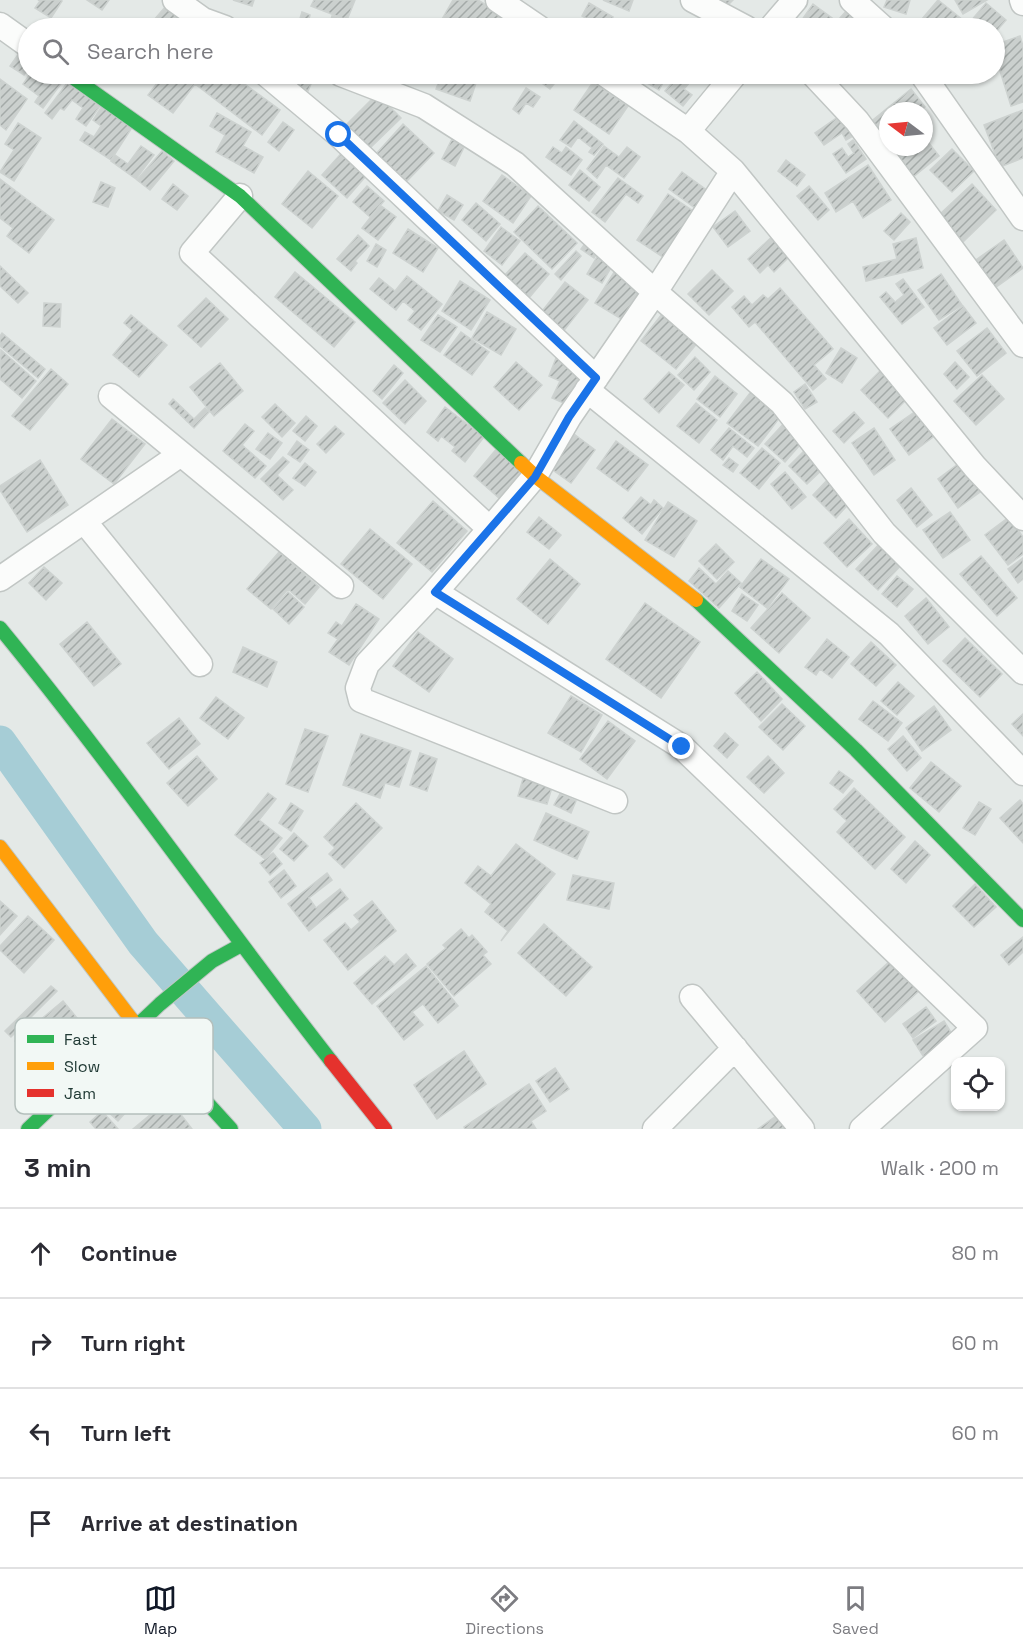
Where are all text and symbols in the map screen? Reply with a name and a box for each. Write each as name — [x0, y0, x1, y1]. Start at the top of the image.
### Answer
search box — [18, 18, 1005, 84]
icon: search — [39, 35, 72, 68]
text: Search here — [87, 37, 214, 65]
north arrow — [879, 102, 933, 156]
route start — [325, 121, 351, 147]
route end — [668, 733, 694, 759]
legend — [15, 1018, 213, 1114]
text: Fast — [64, 1029, 97, 1050]
text: Slow — [64, 1056, 100, 1077]
map controls — [951, 1057, 1005, 1111]
button: locate — [951, 1057, 1005, 1111]
text: Jam — [64, 1083, 96, 1104]
text: 3 min — [24, 1151, 92, 1185]
text: Walk · 200 m — [880, 1155, 999, 1181]
icon: ahead — [24, 1237, 57, 1270]
text: Continue — [81, 1239, 177, 1267]
text: 80 m — [951, 1240, 999, 1266]
icon: right — [24, 1327, 57, 1360]
text: Turn right — [81, 1329, 186, 1357]
text: 60 m — [952, 1330, 999, 1356]
icon: left — [24, 1417, 57, 1450]
text: Turn left — [81, 1419, 171, 1447]
text: 60 m — [952, 1420, 999, 1446]
icon: arrive — [24, 1507, 57, 1540]
text: Arrive at destination — [81, 1509, 298, 1537]
tab: Map — [144, 1582, 177, 1639]
tab: Directions — [466, 1582, 544, 1639]
tab: Saved — [832, 1582, 879, 1639]

